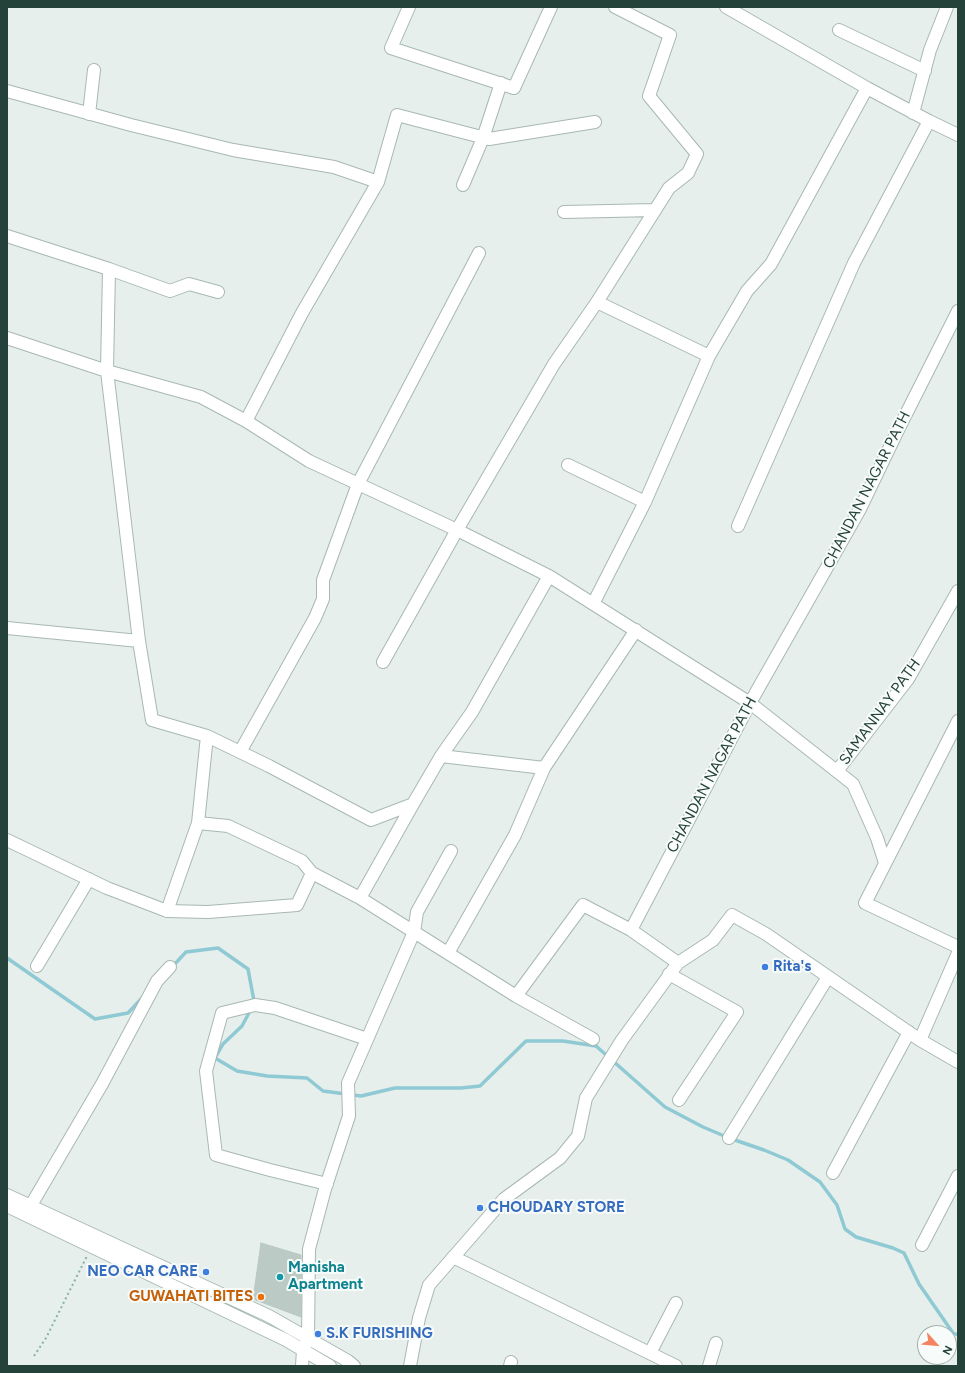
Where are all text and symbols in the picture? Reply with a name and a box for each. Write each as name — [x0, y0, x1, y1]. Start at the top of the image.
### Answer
street label: CHANDAN NAGAR PATH — [820, 409, 914, 571]
street label: SAMANNAY PATH — [836, 656, 924, 768]
street label: CHANDAN NAGAR PATH — [663, 694, 761, 856]
place label: Rita's — [773, 958, 811, 976]
marker: Rita's — [760, 962, 770, 972]
place label: CHOUDARY STORE — [488, 1199, 625, 1217]
marker: CHOUDARY STORE — [475, 1203, 485, 1213]
place label: Manisha Apartment — [288, 1259, 363, 1294]
place label: NEO CAR CARE — [87, 1263, 198, 1281]
marker: NEO CAR CARE — [201, 1267, 211, 1277]
marker: Manisha Apartment — [275, 1272, 285, 1282]
place label: GUWAHATI BITES — [129, 1288, 253, 1306]
marker: GUWAHATI BITES — [256, 1292, 266, 1302]
place label: S.K FURISHING — [326, 1325, 433, 1343]
north arrow — [917, 1325, 957, 1365]
marker: S.K FURISHING — [313, 1329, 323, 1339]
text: N — [940, 1343, 955, 1357]

